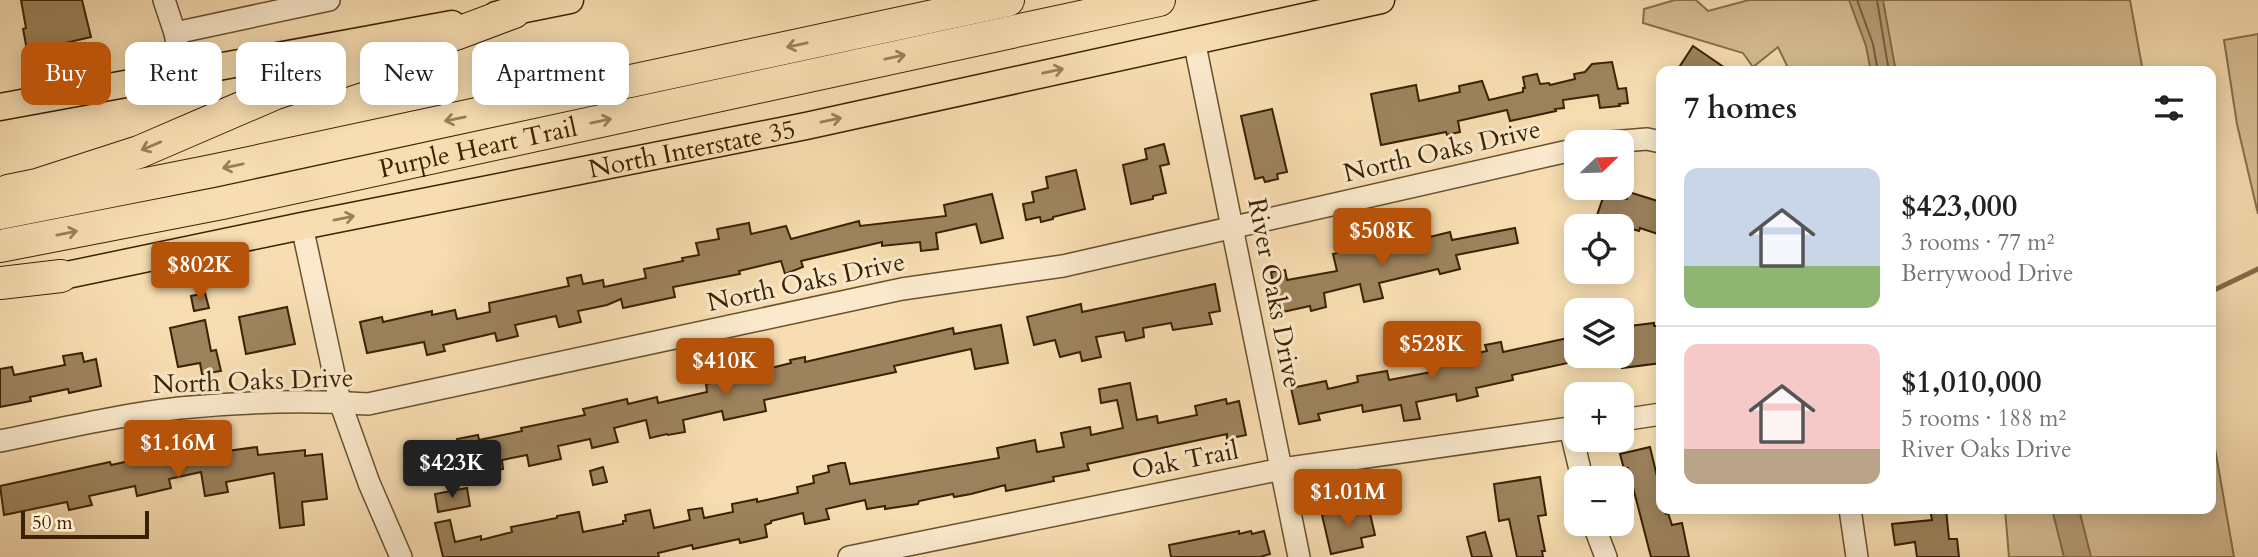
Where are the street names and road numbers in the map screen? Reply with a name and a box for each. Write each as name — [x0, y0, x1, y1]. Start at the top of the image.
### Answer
street label: Purple Heart Trail — [376, 109, 581, 186]
street label: North Interstate 35 — [585, 111, 798, 186]
street label: North Oaks Drive — [1340, 111, 1544, 191]
street label: River Oaks Drive — [1239, 195, 1311, 391]
street label: North Oaks Drive — [704, 244, 908, 320]
street label: North Oaks Drive — [152, 360, 354, 402]
street label: Oak Trail — [1128, 432, 1242, 488]

